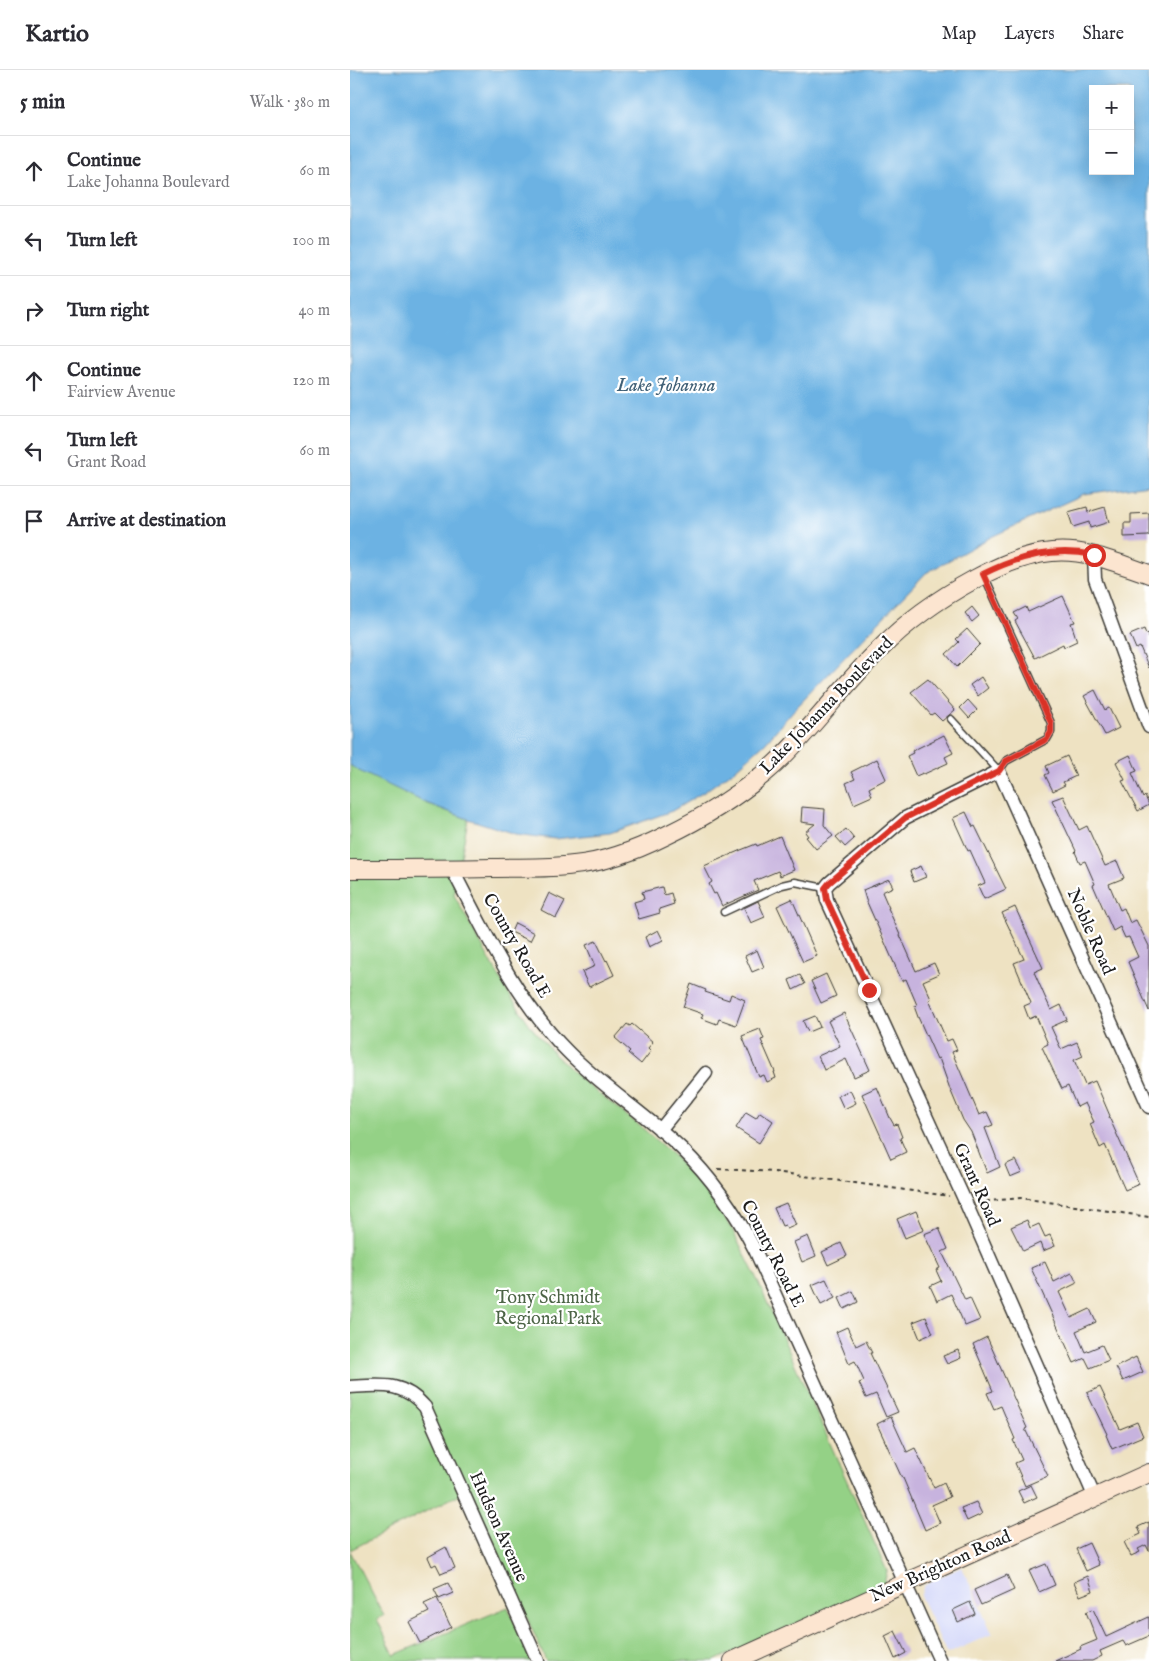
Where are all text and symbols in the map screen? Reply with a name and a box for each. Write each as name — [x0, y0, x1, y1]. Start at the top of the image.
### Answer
text: Kartio — [25, 19, 89, 50]
text: Map — [942, 23, 976, 46]
text: Layers — [1004, 23, 1055, 46]
text: Share — [1083, 23, 1124, 46]
map controls — [1089, 85, 1134, 175]
button: + — [1089, 85, 1134, 130]
text: 5 min — [20, 89, 65, 116]
text: Walk · 380 m — [249, 93, 330, 113]
button: − — [1089, 130, 1134, 175]
text: Continue — [67, 149, 141, 173]
icon: ahead — [20, 157, 48, 185]
text: 60 m — [300, 161, 330, 181]
text: Lake Johanna Boulevard — [67, 173, 230, 193]
icon: left — [20, 227, 48, 255]
text: Turn left — [67, 229, 138, 253]
text: 100 m — [293, 231, 330, 251]
icon: right — [20, 297, 48, 325]
text: Turn right — [67, 299, 149, 323]
text: 40 m — [298, 301, 330, 321]
text: Continue — [67, 359, 141, 383]
icon: ahead — [20, 367, 48, 395]
text: 120 m — [293, 371, 330, 391]
water label: Lake Johanna — [616, 374, 715, 398]
text: Fairview Avenue — [67, 383, 176, 403]
text: Turn left — [67, 429, 138, 453]
icon: left — [20, 437, 48, 465]
text: 60 m — [300, 441, 330, 461]
text: Grant Road — [67, 453, 146, 473]
icon: arrive — [20, 507, 48, 535]
text: Arrive at destination — [67, 509, 226, 533]
route start — [1083, 544, 1106, 567]
street label: Lake Johanna Boulevard — [755, 632, 899, 780]
street label: Noble Road — [1061, 885, 1119, 979]
street label: County Road E — [477, 889, 555, 1003]
route end — [858, 979, 881, 1002]
street label: Grant Road — [947, 1140, 1005, 1231]
street label: County Road E — [735, 1196, 809, 1312]
park label: Tony Schmidt Regional Park — [495, 1287, 602, 1331]
street label: Hudson Avenue — [463, 1468, 533, 1586]
street label: New Brighton Road — [867, 1525, 1015, 1608]

